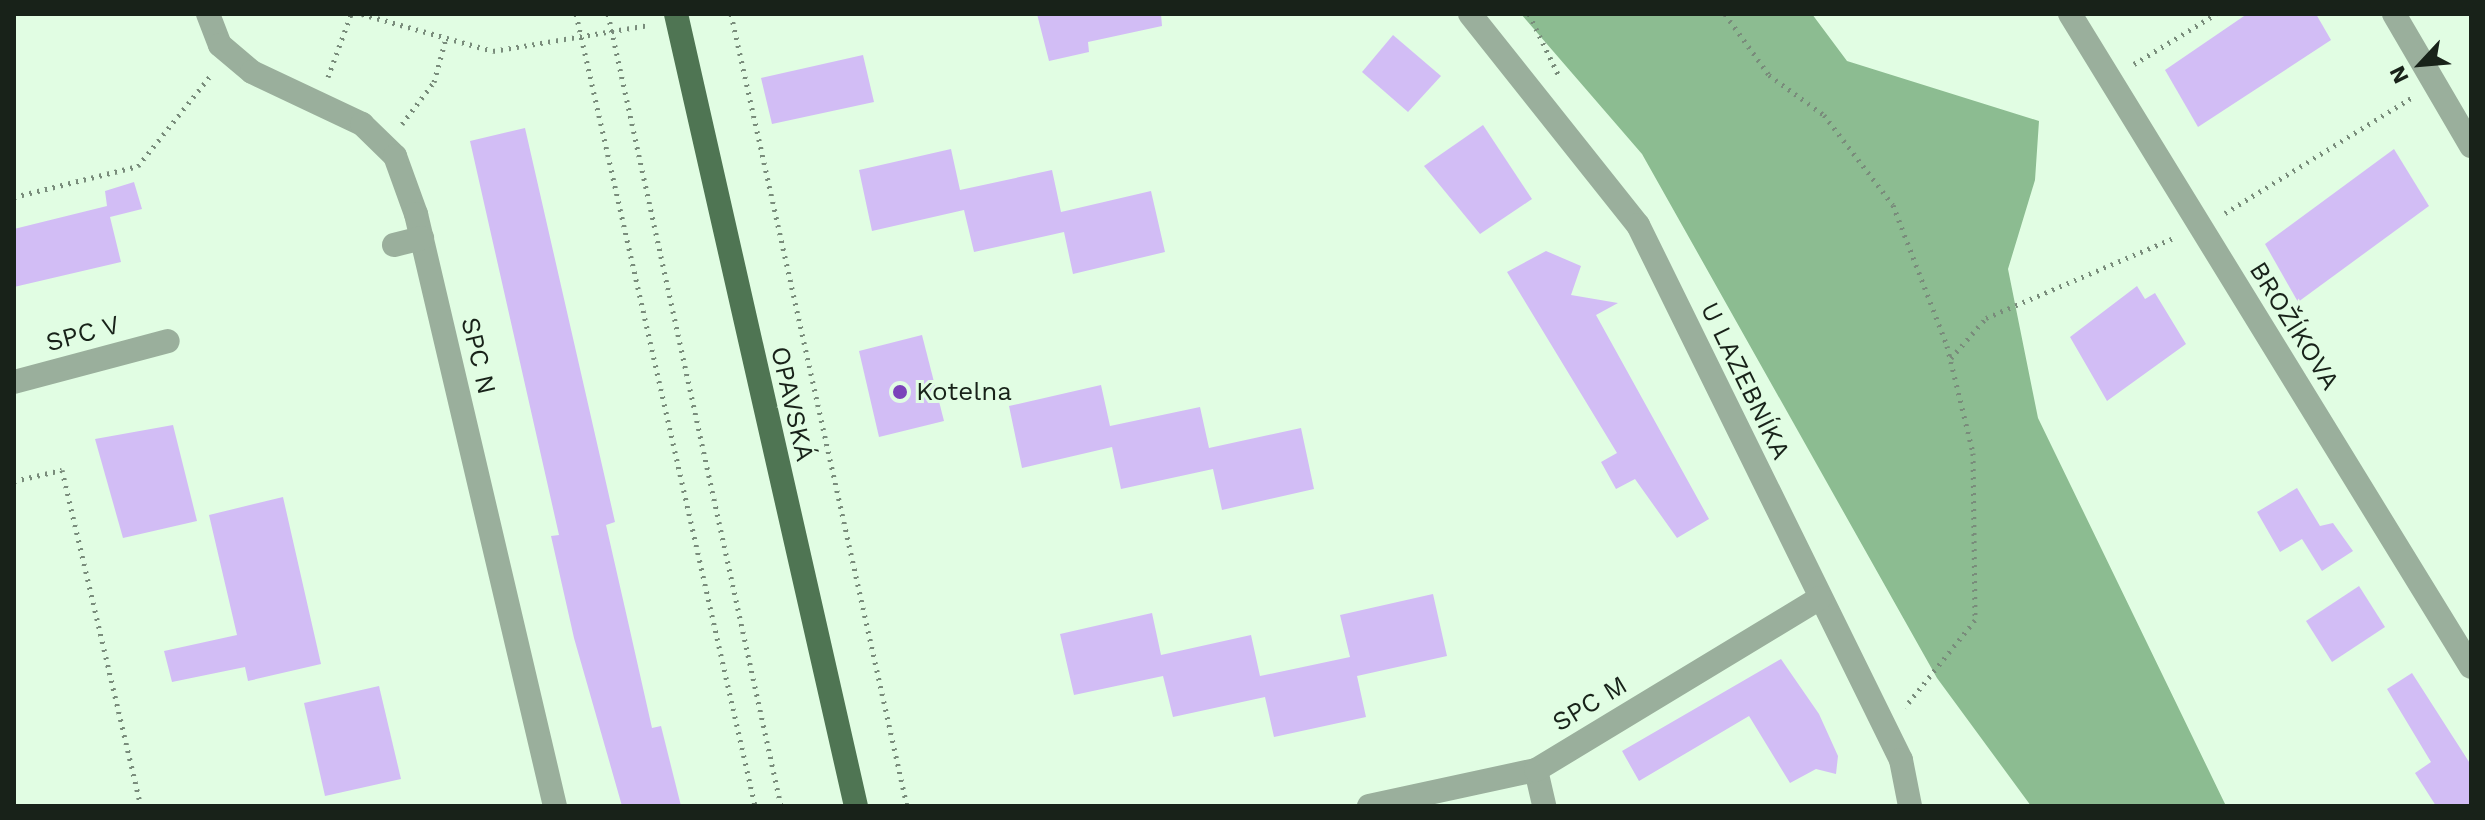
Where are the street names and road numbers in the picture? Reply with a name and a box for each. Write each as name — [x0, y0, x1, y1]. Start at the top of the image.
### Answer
street label: BROŽÍKOVA — [2242, 256, 2346, 396]
street label: U LAZEBNÍKA — [1694, 297, 1796, 465]
street label: SPC V — [42, 309, 124, 359]
street label: SPC N — [454, 314, 502, 398]
street label: OPAVSKÁ — [764, 343, 820, 465]
street label: SPC M — [1547, 670, 1633, 738]

